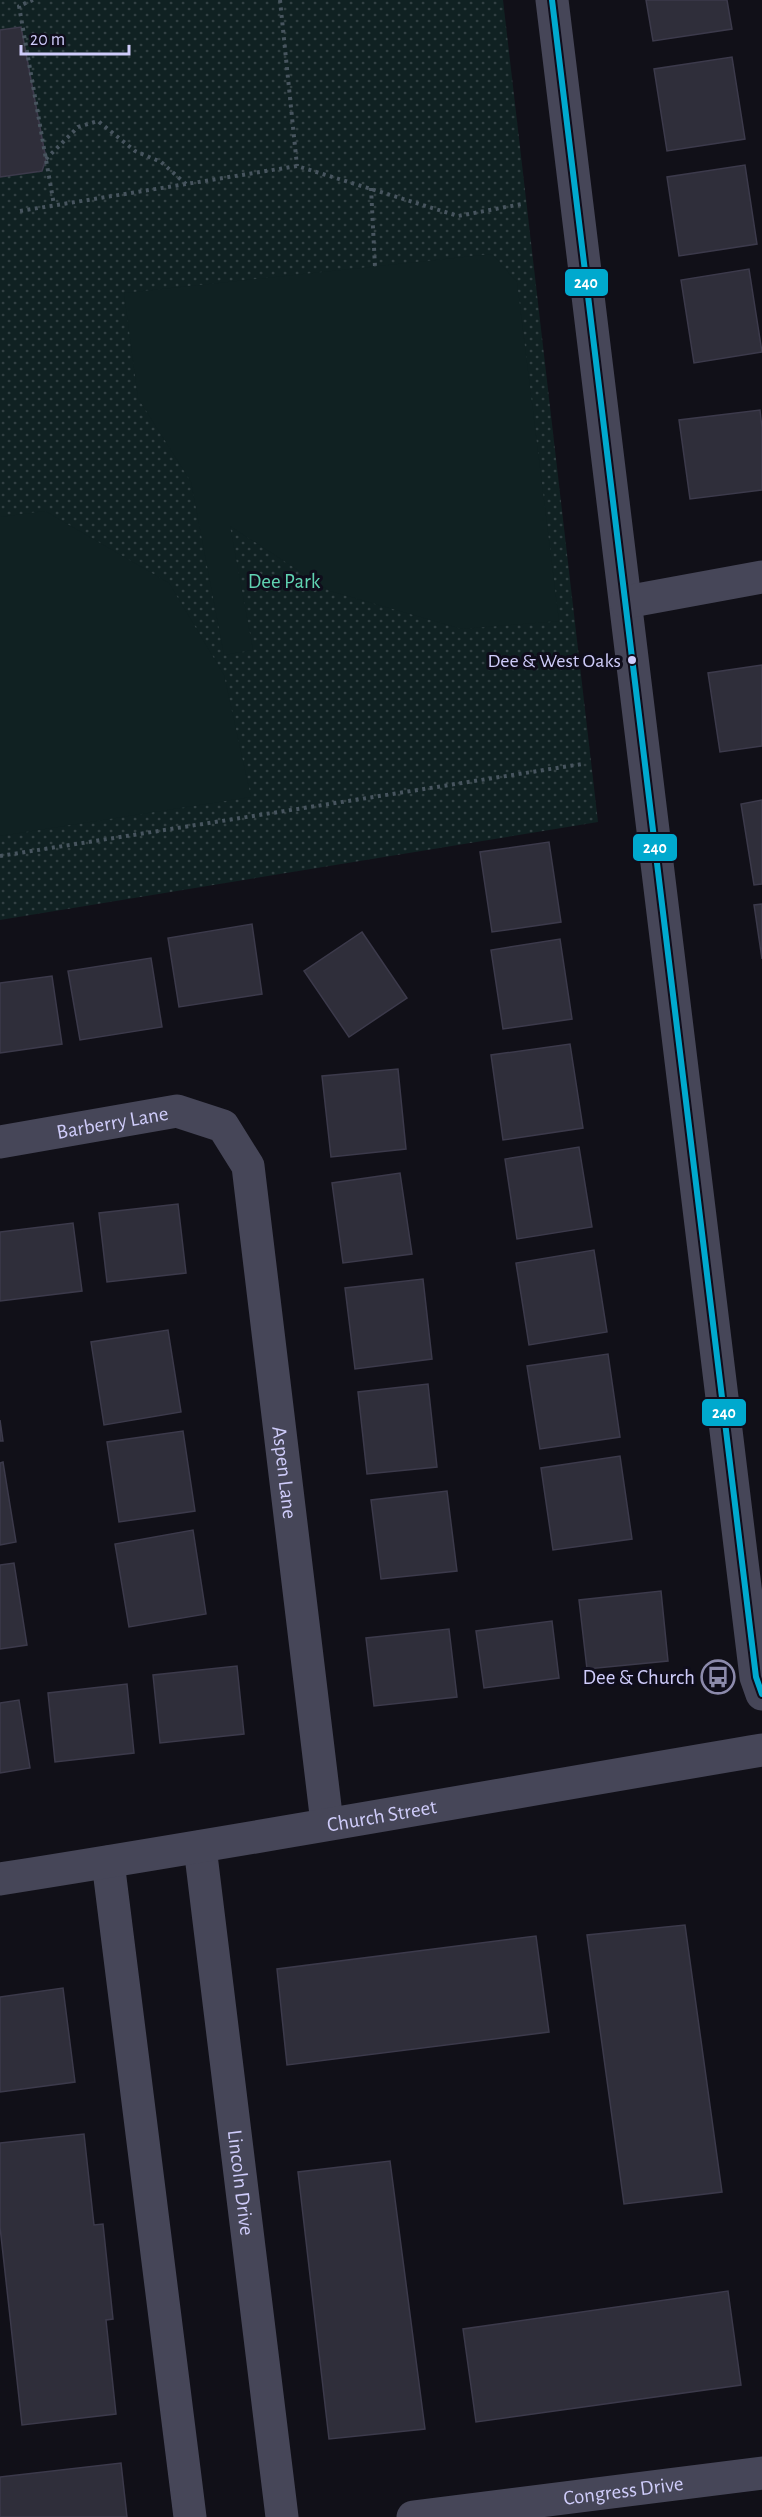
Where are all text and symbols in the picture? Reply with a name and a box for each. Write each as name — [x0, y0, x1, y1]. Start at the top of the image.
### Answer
scale bar — [21, 18, 129, 56]
text: 20 m — [30, 31, 65, 49]
line badge: 240 — [564, 268, 609, 297]
text: 240 — [574, 275, 598, 291]
park label: Dee Park — [248, 571, 321, 592]
place label: Dee & West Oaks — [487, 651, 621, 671]
marker: Dee & West Oaks — [626, 654, 638, 666]
line badge: 240 — [632, 833, 678, 862]
text: 240 — [643, 840, 667, 856]
street label: Barberry Lane — [55, 1103, 170, 1143]
line badge: 240 — [701, 1398, 747, 1427]
text: 240 — [712, 1405, 736, 1421]
street label: Aspen Lane — [268, 1425, 300, 1520]
bus stop icon: Dee & Church — [700, 1659, 736, 1695]
place label: Dee & Church — [582, 1667, 695, 1688]
street label: Church Street — [325, 1796, 439, 1836]
street label: Lincoln Drive — [224, 2129, 257, 2237]
street label: Congress Drive — [562, 2473, 685, 2509]

